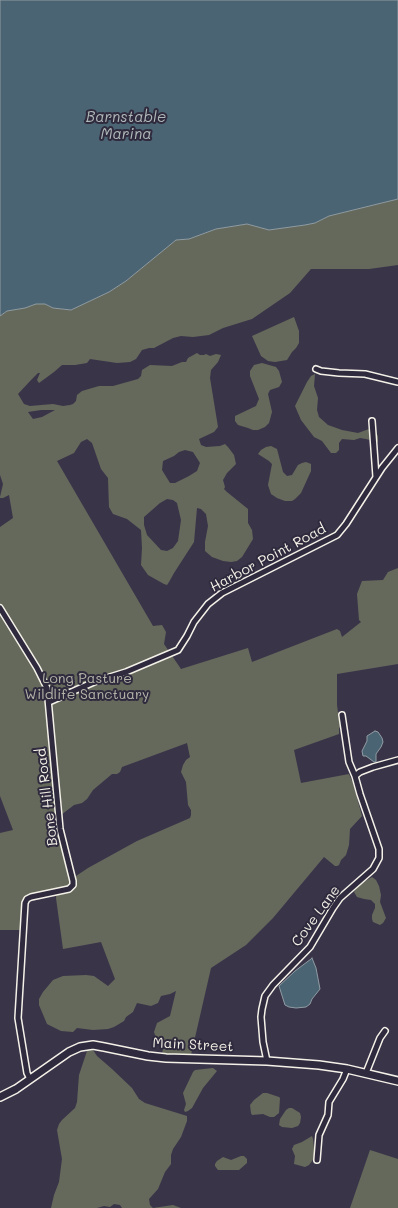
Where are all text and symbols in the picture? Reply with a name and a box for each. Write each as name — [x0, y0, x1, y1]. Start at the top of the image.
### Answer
water label: Barnstable Marina — [86, 108, 166, 143]
street label: Harbor Point Road — [207, 520, 329, 596]
park label: Long Pasture Wildlife Sanctuary — [25, 671, 149, 704]
street label: Bone Hill Road — [33, 747, 61, 847]
street label: Cove Lane — [288, 882, 344, 950]
street label: Main Street — [152, 1034, 234, 1056]

